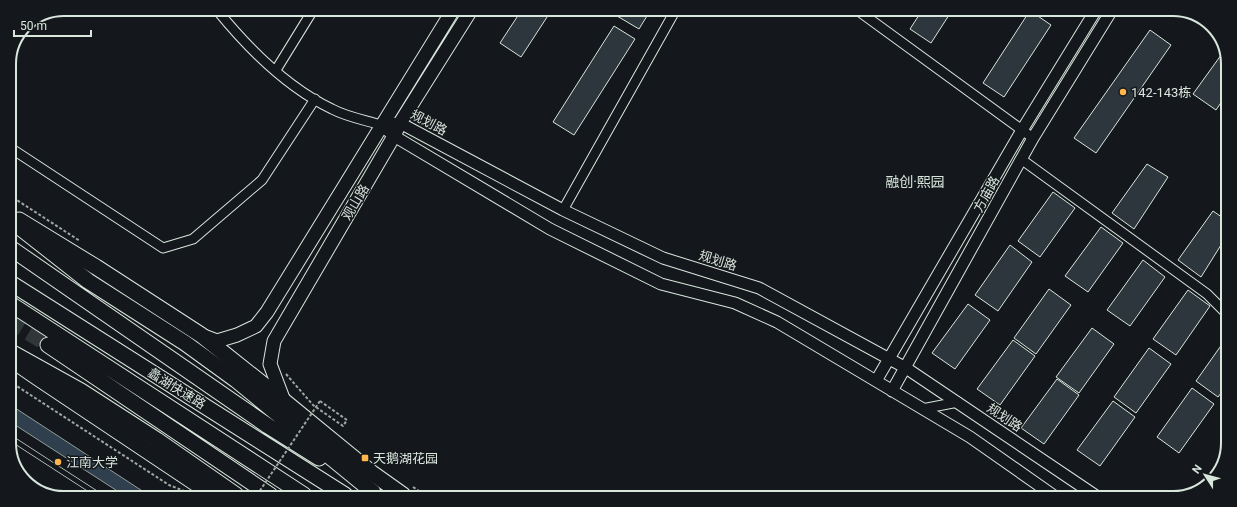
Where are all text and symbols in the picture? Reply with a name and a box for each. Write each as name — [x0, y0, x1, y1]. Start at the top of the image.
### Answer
scale bar — [14, 12, 91, 38]
text: 50 m — [20, 19, 47, 33]
place label: 142-143栋 — [1131, 85, 1191, 100]
marker: 142-143栋 — [1118, 87, 1128, 97]
street label: 规划路 — [408, 107, 450, 138]
district label: 融创·熙园 — [885, 174, 945, 190]
street label: 方庙路 — [970, 174, 1002, 215]
street label: 观山路 — [339, 182, 372, 223]
street label: 规划路 — [697, 248, 739, 273]
street label: 蠡湖快速路 — [145, 365, 208, 412]
street label: 规划路 — [984, 400, 1025, 435]
place label: 天鹅湖花园 — [373, 451, 438, 466]
marker: 天鹅湖花园 — [360, 453, 370, 463]
place label: 江南大学 — [66, 455, 118, 470]
north arrow — [1185, 455, 1225, 495]
marker: 江南大学 — [53, 457, 63, 467]
text: N — [1190, 462, 1205, 476]

